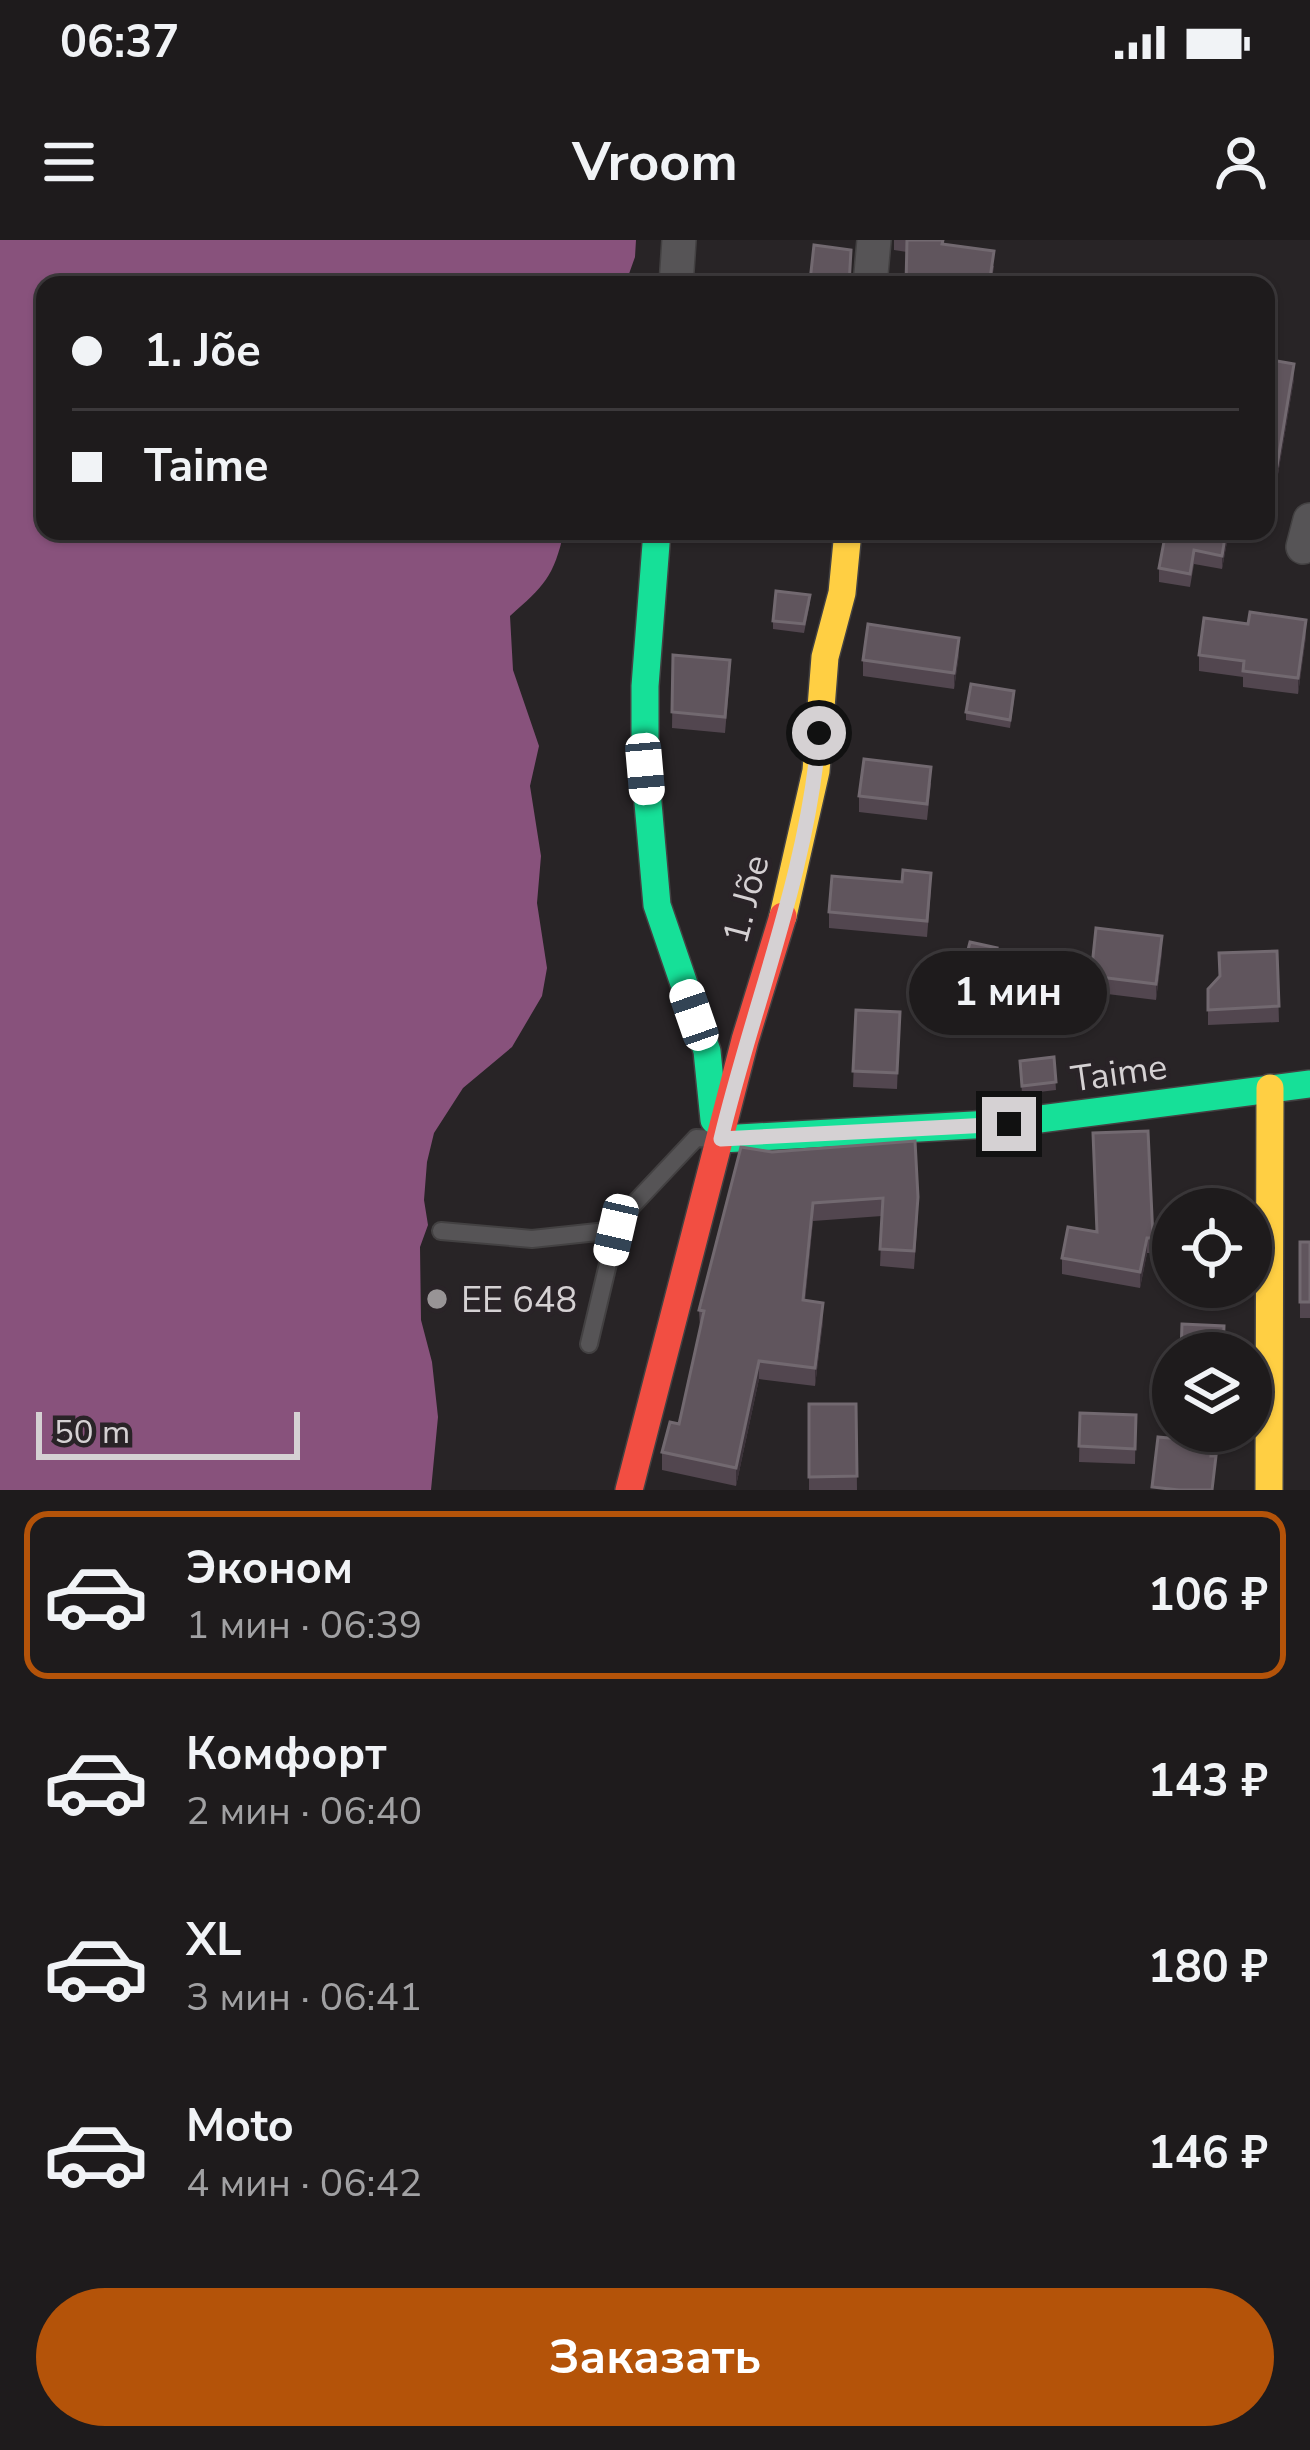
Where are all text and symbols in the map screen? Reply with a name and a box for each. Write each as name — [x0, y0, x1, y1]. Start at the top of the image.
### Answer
text: 06:37 — [60, 12, 179, 73]
text: Vroom — [572, 125, 738, 199]
icon: menu — [36, 129, 102, 195]
icon: person — [1208, 129, 1274, 195]
text: 1. Jõe — [144, 321, 261, 382]
text: Taime — [144, 436, 268, 497]
route start — [792, 706, 846, 760]
car — [624, 732, 666, 806]
street label: 1. Jõe — [711, 850, 782, 949]
callout: 1 мин — [910, 950, 1108, 1034]
text: 1 мин — [954, 966, 1062, 1019]
car — [665, 975, 723, 1055]
street label: Taime — [1068, 1043, 1170, 1104]
route end — [982, 1097, 1036, 1151]
map controls — [1152, 1188, 1272, 1452]
button: locate — [1152, 1188, 1272, 1308]
car — [590, 1191, 642, 1269]
place label: EE 648 — [461, 1276, 577, 1325]
marker: EE 648 — [424, 1286, 450, 1312]
button: layers — [1152, 1332, 1272, 1452]
scale bar — [36, 1406, 300, 1459]
text: 50 m — [54, 1410, 130, 1455]
text: Эконом — [186, 1538, 353, 1599]
icon: car — [42, 1541, 150, 1649]
text: 106 ₽ — [1148, 1565, 1268, 1626]
text: 1 мин · 06:39 — [186, 1599, 422, 1652]
text: Комфорт — [186, 1724, 387, 1785]
icon: car — [42, 1727, 150, 1835]
text: 143 ₽ — [1148, 1751, 1268, 1812]
text: 2 мин · 06:40 — [186, 1785, 422, 1838]
text: XL — [186, 1910, 242, 1971]
icon: car — [42, 1913, 150, 2021]
text: 180 ₽ — [1148, 1937, 1268, 1998]
text: 3 мин · 06:41 — [186, 1971, 422, 2024]
text: Moto — [186, 2096, 294, 2157]
icon: car — [42, 2099, 150, 2207]
text: 146 ₽ — [1148, 2123, 1268, 2184]
text: 4 мин · 06:42 — [186, 2157, 422, 2210]
button: Заказать — [36, 2288, 1274, 2426]

